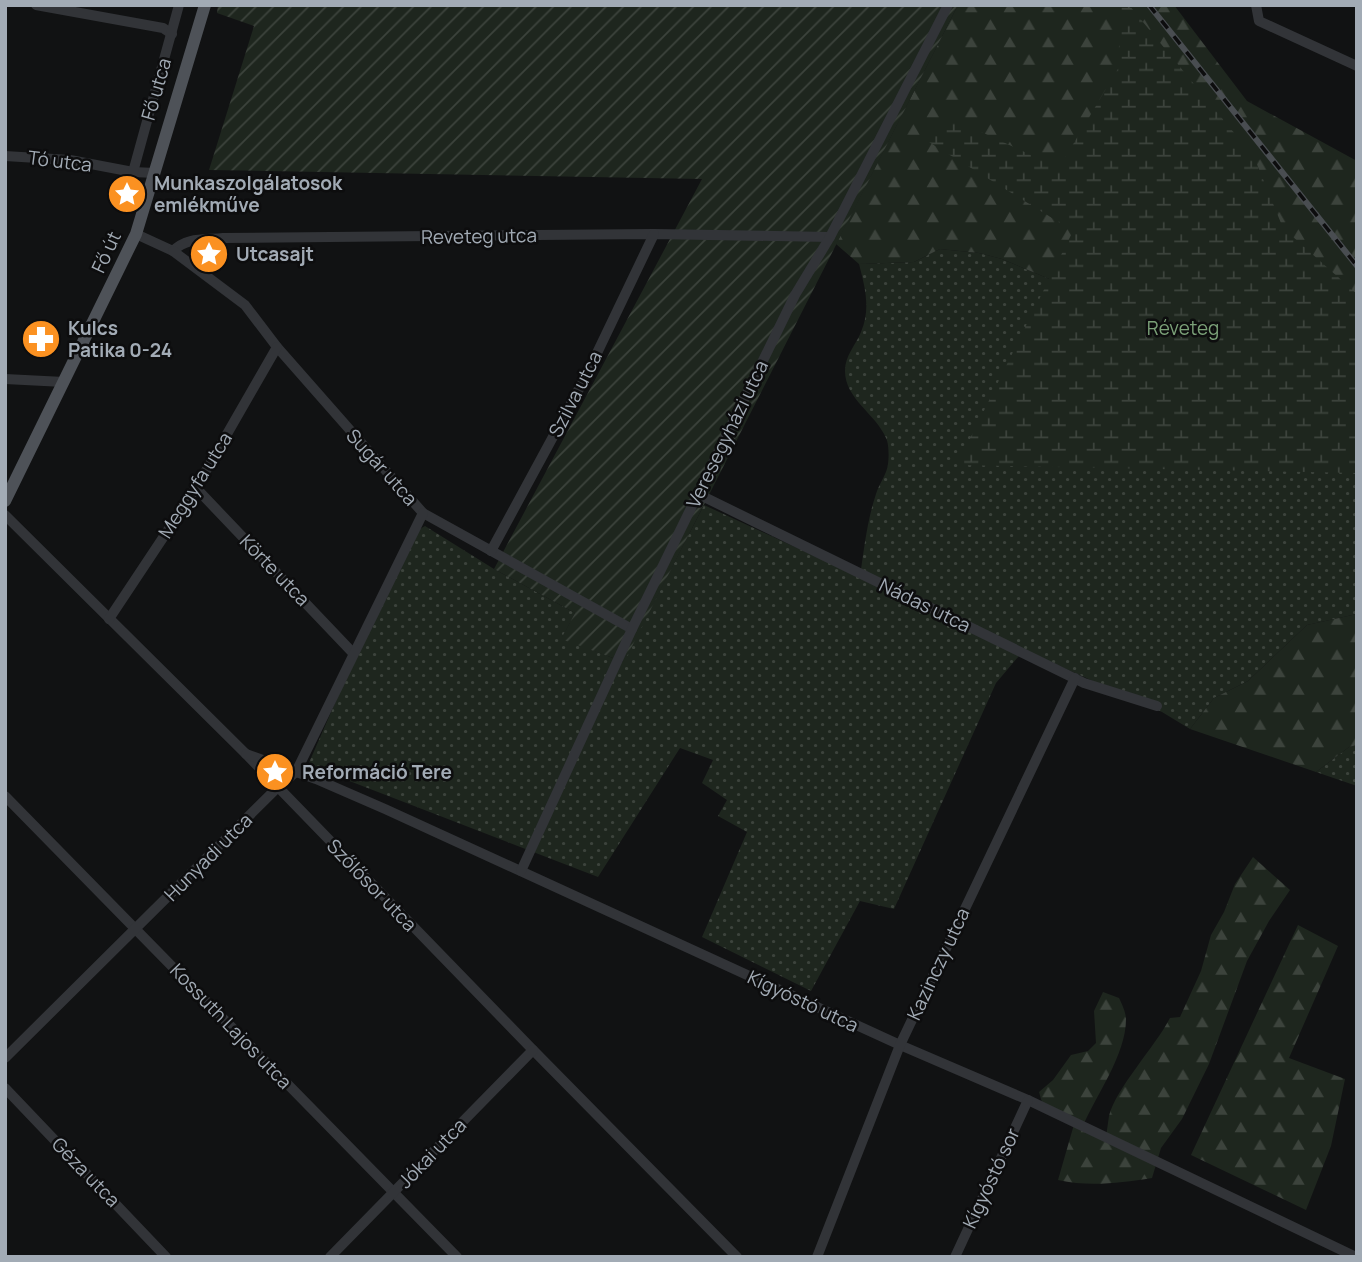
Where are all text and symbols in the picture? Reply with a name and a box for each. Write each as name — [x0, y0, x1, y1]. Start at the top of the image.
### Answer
street label: Fő utca — [135, 55, 177, 123]
street label: Tó utca — [26, 144, 94, 178]
place label: Munkaszolgálatosok emlékműve — [154, 170, 343, 218]
place icon: Munkaszolgálatosok emlékműve — [106, 173, 148, 215]
street label: Reveteg utca — [421, 222, 537, 250]
street label: Fő út — [85, 227, 127, 277]
place icon: Utcasajt — [188, 233, 230, 275]
place label: Utcasajt — [236, 241, 314, 267]
place label: Kulcs Patika 0-24 — [68, 315, 172, 363]
park label: Réveteg — [1147, 315, 1219, 341]
pharmacy icon: Kulcs Patika 0-24 — [20, 318, 62, 360]
street label: Szilva utca — [542, 346, 608, 442]
street label: Veresegyházi utca — [680, 356, 774, 512]
street label: Sugár utca — [341, 423, 423, 511]
street label: Meggyfa utca — [152, 427, 238, 543]
street label: Körte utca — [234, 529, 316, 611]
street label: Nádas utca — [875, 572, 975, 638]
place icon: Reformáció Tere — [254, 751, 296, 793]
place label: Reformáció Tere — [302, 759, 452, 785]
street label: Hunyadi utca — [158, 807, 258, 907]
street label: Szőlősor utca — [321, 833, 423, 937]
street label: Kazinczy utca — [901, 904, 975, 1024]
street label: Kossuth Lajos utca — [164, 958, 298, 1094]
street label: Kígyóstó utca — [743, 964, 863, 1038]
street label: Jókai utca — [392, 1112, 472, 1194]
street label: Kígyóstó sor — [956, 1123, 1026, 1232]
street label: Géza utca — [46, 1131, 126, 1213]

